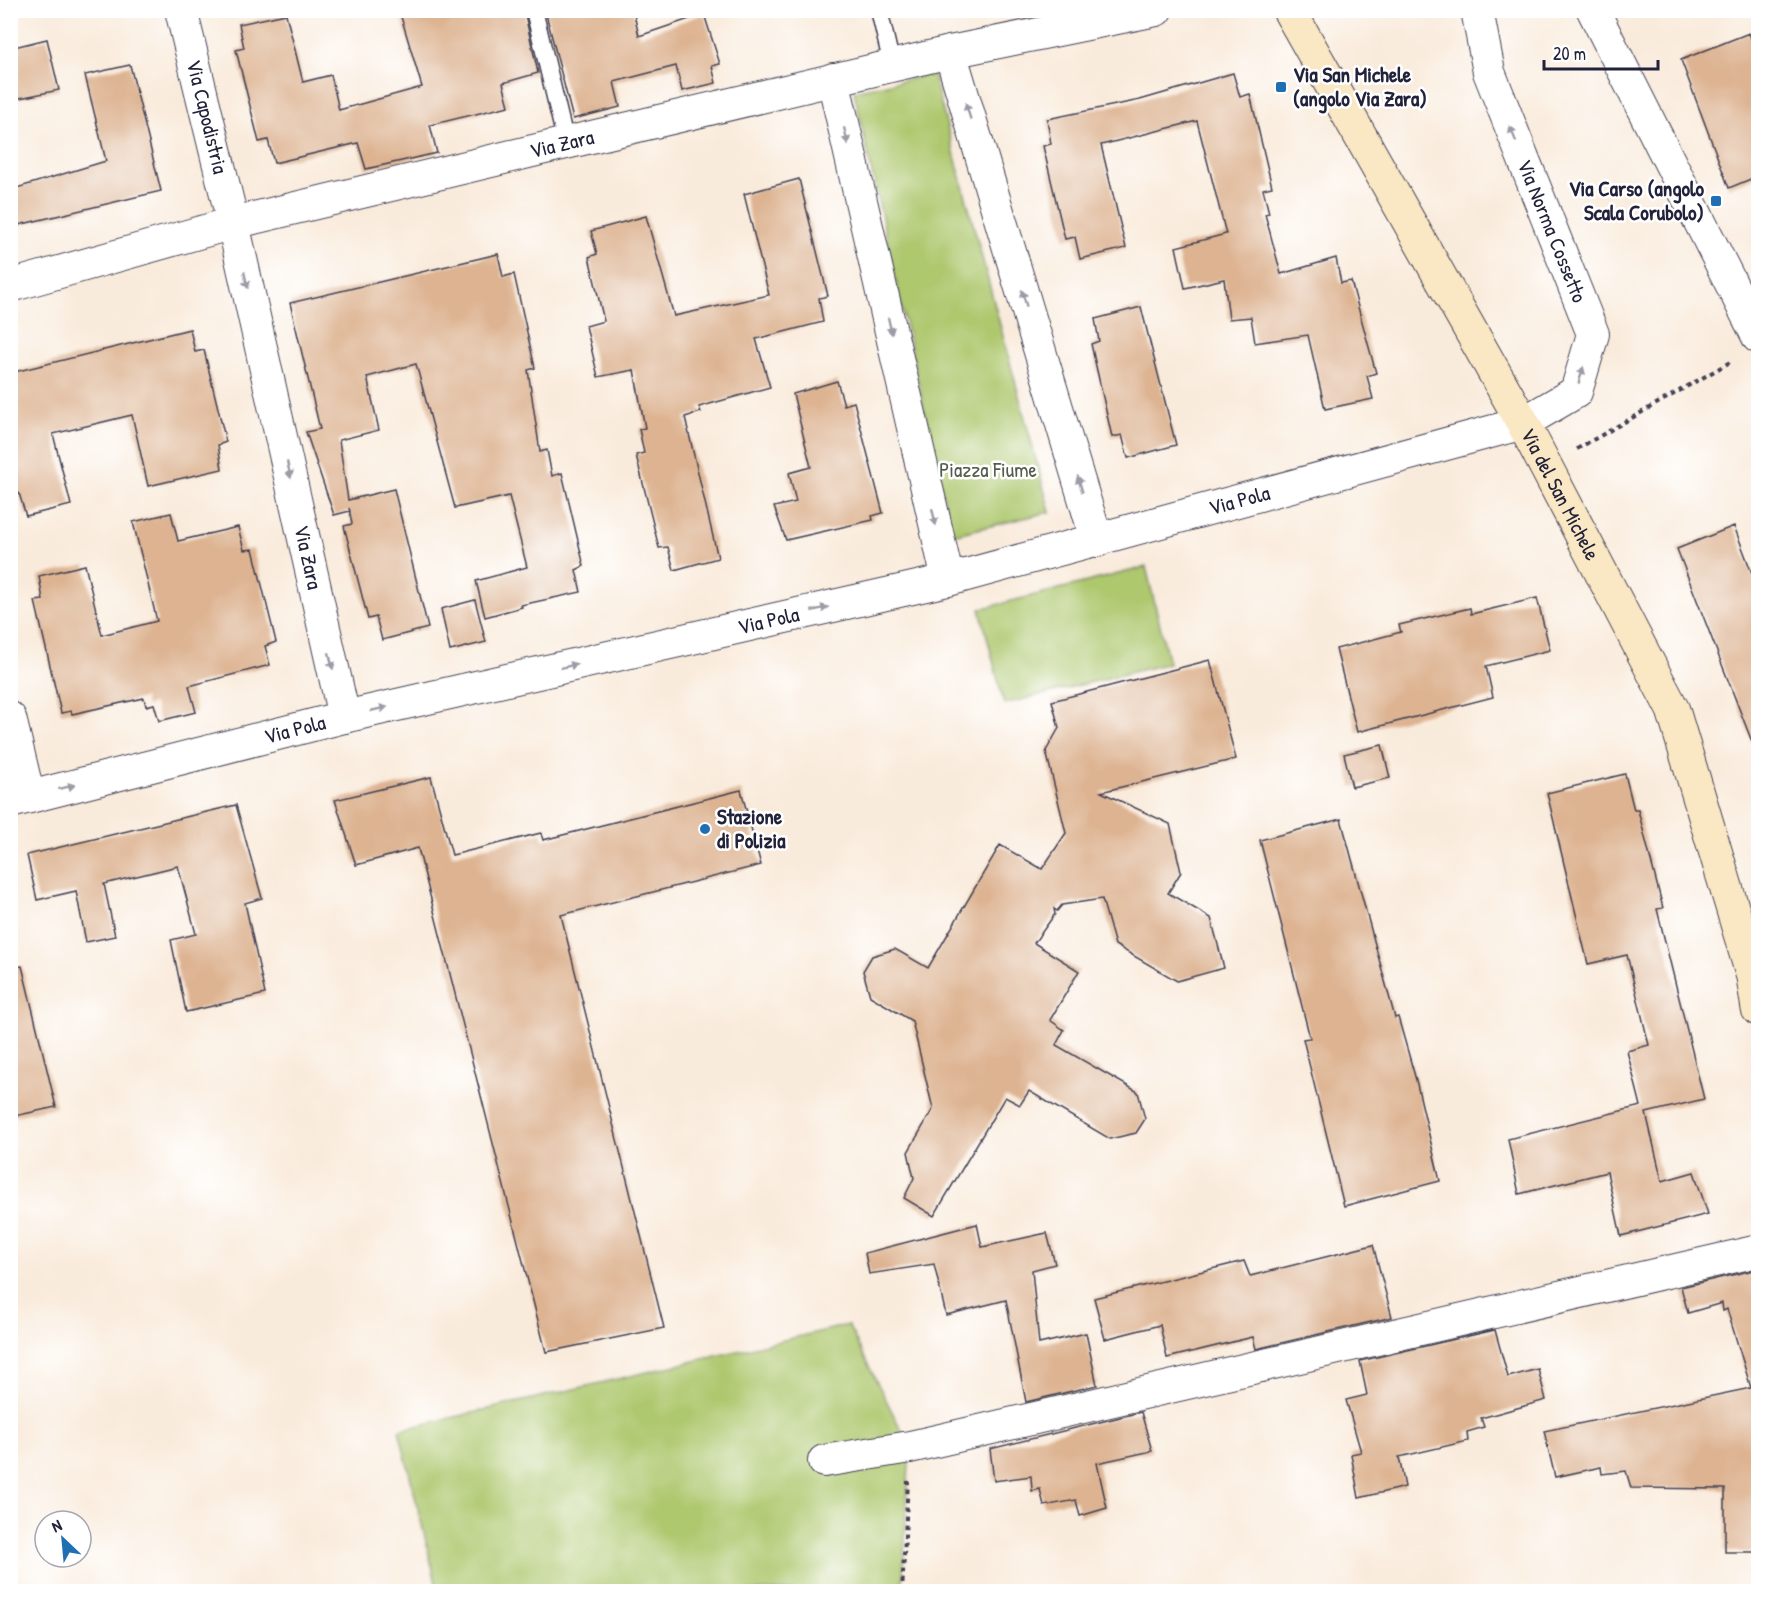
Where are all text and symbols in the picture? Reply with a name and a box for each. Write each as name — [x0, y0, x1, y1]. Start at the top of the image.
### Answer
scale bar — [1544, 33, 1658, 71]
text: 20 m — [1553, 41, 1586, 66]
street label: Via Capodistria — [180, 57, 235, 177]
place label: Via San Michele (angolo Via Zara) — [1293, 60, 1427, 114]
marker: Via San Michele (angolo Via Zara) — [1274, 80, 1288, 94]
one-way arrow — [963, 102, 972, 120]
street label: Via Zara — [527, 122, 597, 165]
one-way arrow — [1508, 124, 1518, 142]
one-way arrow — [842, 127, 852, 146]
street label: Via Norma Cossetto — [1511, 155, 1594, 307]
place label: Via Carso (angolo Scala Corubolo) — [1569, 174, 1705, 227]
marker: Via Carso (angolo Scala Corubolo) — [1709, 194, 1723, 208]
one-way arrow — [242, 271, 251, 290]
one-way arrow — [1019, 289, 1028, 307]
one-way arrow — [886, 317, 895, 336]
one-way arrow — [1577, 366, 1586, 384]
street label: Via del San Michele — [1514, 423, 1607, 565]
park label: Piazza Fiume — [939, 455, 1037, 484]
one-way arrow — [284, 461, 294, 480]
one-way arrow — [1075, 475, 1084, 493]
street label: Via Pola — [1205, 478, 1273, 522]
one-way arrow — [929, 507, 939, 526]
street label: Via Zara — [287, 522, 330, 592]
street label: Via Pola — [735, 599, 802, 641]
one-way arrow — [811, 604, 830, 614]
one-way arrow — [327, 651, 336, 670]
one-way arrow — [560, 661, 578, 671]
one-way arrow — [369, 704, 388, 714]
street label: Via Pola — [261, 707, 328, 751]
one-way arrow — [58, 782, 76, 792]
place label: Stazione di Polizia — [717, 802, 786, 855]
marker: Stazione di Polizia — [698, 822, 712, 836]
north arrow — [33, 1509, 93, 1569]
text: N — [48, 1514, 66, 1537]

